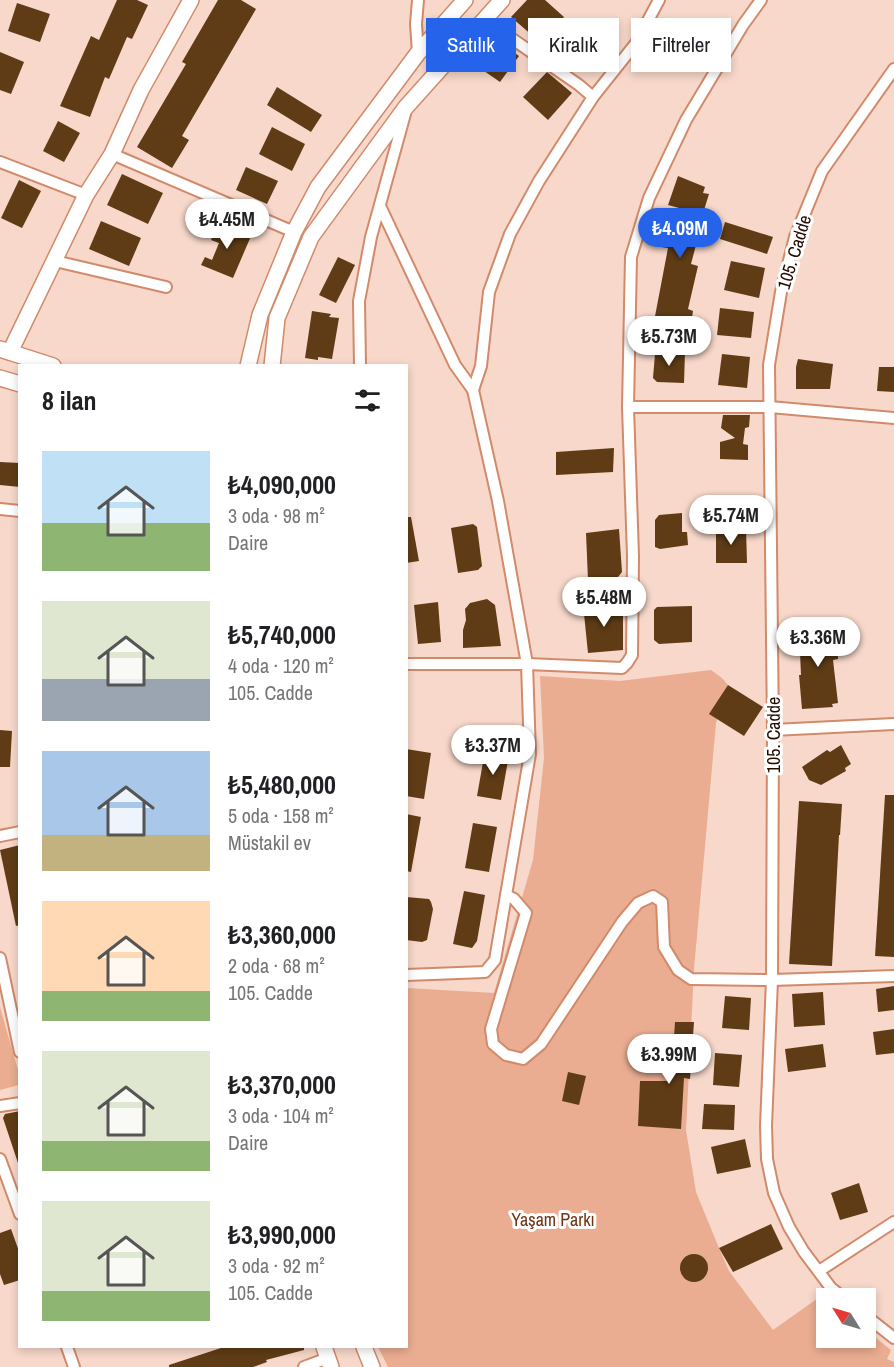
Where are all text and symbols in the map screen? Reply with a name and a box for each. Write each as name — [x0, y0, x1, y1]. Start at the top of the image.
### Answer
chip: Satılık — [426, 18, 516, 72]
chip: Kiralık — [528, 18, 619, 72]
chip: Filtreler — [631, 18, 731, 72]
pin: ₺4.45M — [178, 199, 276, 250]
text: ₺4.45M — [199, 205, 255, 232]
pin: ₺4.09M — [631, 208, 729, 259]
street label: 105. Cadde — [771, 212, 817, 292]
text: ₺4.09M — [652, 214, 708, 241]
pin: ₺5.73M — [620, 316, 718, 367]
text: ₺5.73M — [641, 322, 697, 349]
text: 8 ilan — [42, 383, 97, 418]
icon: filters — [351, 384, 384, 417]
text: ₺4,090,000 — [228, 467, 336, 502]
icon: home — [90, 475, 162, 547]
pin: ₺5.74M — [682, 495, 780, 546]
text: ₺5.74M — [703, 501, 759, 528]
text: 3 oda · 98 m² — [228, 502, 325, 529]
text: Daire — [228, 529, 268, 556]
pin: ₺5.48M — [555, 577, 653, 628]
text: ₺5.48M — [576, 583, 632, 610]
text: ₺5,740,000 — [228, 617, 336, 652]
pin: ₺3.36M — [769, 617, 867, 668]
text: ₺3.36M — [790, 623, 846, 650]
icon: home — [90, 625, 162, 697]
text: 4 oda · 120 m² — [228, 652, 334, 679]
text: 105. Cadde — [228, 679, 313, 706]
street label: 105. Cadde — [761, 697, 786, 773]
pin: ₺3.37M — [444, 725, 542, 776]
text: ₺3.37M — [465, 731, 521, 758]
text: ₺5,480,000 — [228, 767, 336, 802]
icon: home — [90, 775, 162, 847]
text: 5 oda · 158 m² — [228, 802, 334, 829]
text: Müstakil ev — [228, 829, 311, 856]
text: ₺3,360,000 — [228, 917, 336, 952]
icon: home — [90, 925, 162, 997]
text: 2 oda · 68 m² — [228, 952, 325, 979]
text: 105. Cadde — [228, 979, 313, 1006]
pin: ₺3.99M — [620, 1034, 718, 1085]
text: ₺3.99M — [641, 1040, 697, 1067]
text: ₺3,370,000 — [228, 1067, 336, 1102]
icon: home — [90, 1075, 162, 1147]
text: 3 oda · 104 m² — [228, 1102, 334, 1129]
text: Daire — [228, 1129, 268, 1156]
park label: Yaşam Parkı — [511, 1207, 595, 1232]
text: ₺3,990,000 — [228, 1217, 336, 1252]
icon: home — [90, 1225, 162, 1297]
text: 3 oda · 92 m² — [228, 1252, 325, 1279]
text: 105. Cadde — [228, 1279, 313, 1306]
north arrow — [816, 1288, 876, 1348]
map controls — [816, 1288, 876, 1348]

